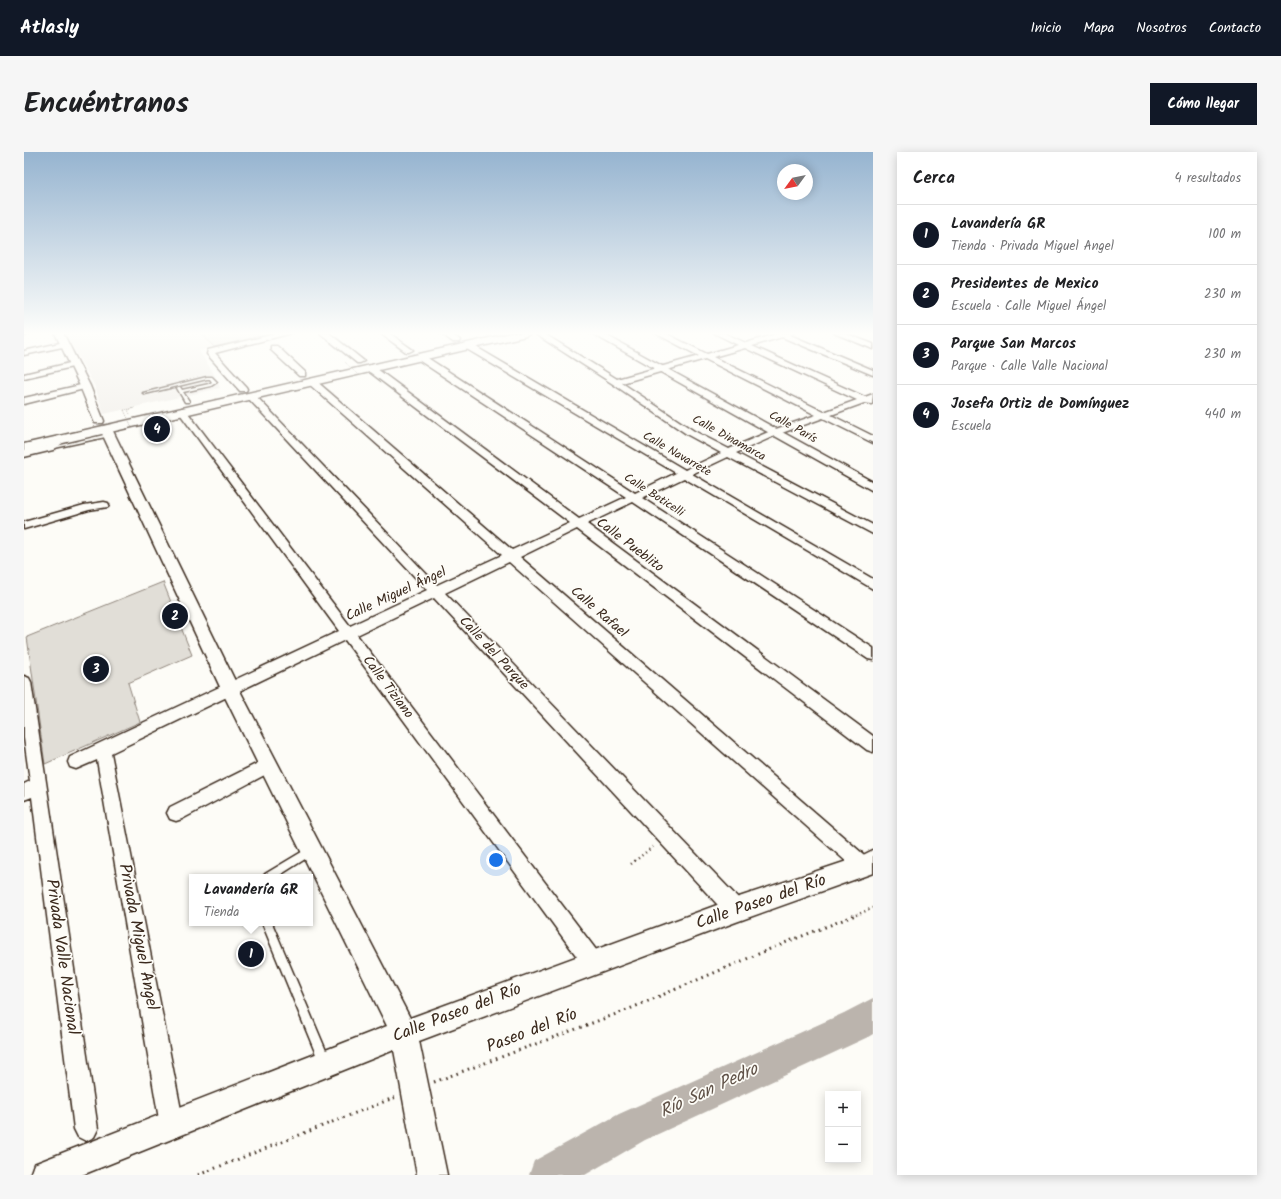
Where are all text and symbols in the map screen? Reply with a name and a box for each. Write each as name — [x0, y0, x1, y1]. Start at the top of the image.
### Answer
text: Atlasly — [20, 13, 79, 43]
text: Inicio — [1030, 17, 1061, 39]
text: Mapa — [1083, 17, 1114, 39]
text: Nosotros — [1136, 17, 1187, 39]
text: Contacto — [1209, 17, 1261, 39]
text: Encuéntranos — [24, 82, 189, 127]
button: Cómo llegar — [1150, 83, 1257, 125]
north arrow — [777, 164, 813, 200]
text: Cerca — [913, 165, 955, 192]
text: 4 resultados — [1174, 168, 1241, 189]
text: Lavandería GR — [951, 212, 1045, 236]
text: 1 — [924, 224, 928, 245]
text: 100 m — [1208, 224, 1241, 245]
text: Tienda · Privada Miguel Angel — [951, 236, 1114, 257]
text: Presidentes de Mexico — [951, 272, 1099, 296]
text: 2 — [922, 284, 930, 305]
text: 230 m — [1204, 284, 1241, 305]
text: Escuela · Calle Miguel Ángel — [951, 296, 1106, 317]
text: Parque San Marcos — [951, 332, 1076, 356]
text: 3 — [922, 344, 930, 365]
text: 230 m — [1204, 344, 1241, 365]
text: Parque · Calle Valle Nacional — [951, 356, 1108, 377]
text: Josefa Ortiz de Domínguez — [951, 392, 1129, 416]
text: 4 — [922, 404, 930, 425]
text: 440 m — [1205, 404, 1241, 425]
street label: Calle París — [765, 406, 821, 448]
street label: Calle Dinamarca — [689, 410, 770, 466]
pin: 4 — [144, 414, 170, 444]
text: Escuela — [951, 416, 991, 437]
street label: Calle Navarrete — [639, 427, 715, 482]
street label: Calle Boticelli — [620, 468, 689, 522]
street label: Calle Pueblito — [591, 512, 669, 578]
street label: Calle Miguel Ángel — [342, 561, 451, 627]
street label: Calle Rafael — [565, 581, 633, 644]
pin: 2 — [162, 601, 188, 631]
street label: Calle del Parque — [454, 611, 535, 696]
street label: Calle Tiziano — [357, 651, 419, 723]
pin: 3 — [83, 654, 109, 684]
your location — [486, 850, 506, 870]
street label: Privada Miguel Angel — [111, 861, 165, 1013]
street label: Calle Paseo del Río — [692, 867, 830, 937]
popup — [189, 874, 313, 926]
street label: Privada Valle Nacional — [38, 877, 86, 1037]
text: Lavandería GR — [204, 878, 298, 902]
text: Tienda — [204, 902, 239, 923]
pin: 1 — [238, 939, 264, 969]
street label: Calle Paseo del Río — [389, 976, 526, 1050]
street label: Paseo del Río — [483, 1001, 582, 1061]
water label: Río San Pedro — [655, 1055, 765, 1127]
map controls — [825, 1091, 861, 1163]
button: + — [825, 1091, 861, 1127]
button: − — [825, 1127, 861, 1163]

